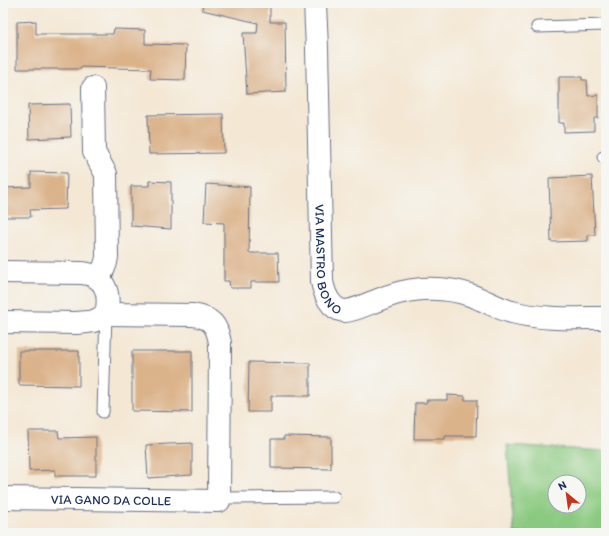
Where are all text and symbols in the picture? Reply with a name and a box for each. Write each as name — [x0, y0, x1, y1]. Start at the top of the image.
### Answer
street label: VIA MASTRO BONO — [313, 204, 345, 317]
north arrow — [547, 474, 587, 514]
text: N — [556, 478, 569, 493]
street label: VIA GANO DA COLLE — [51, 491, 171, 508]

